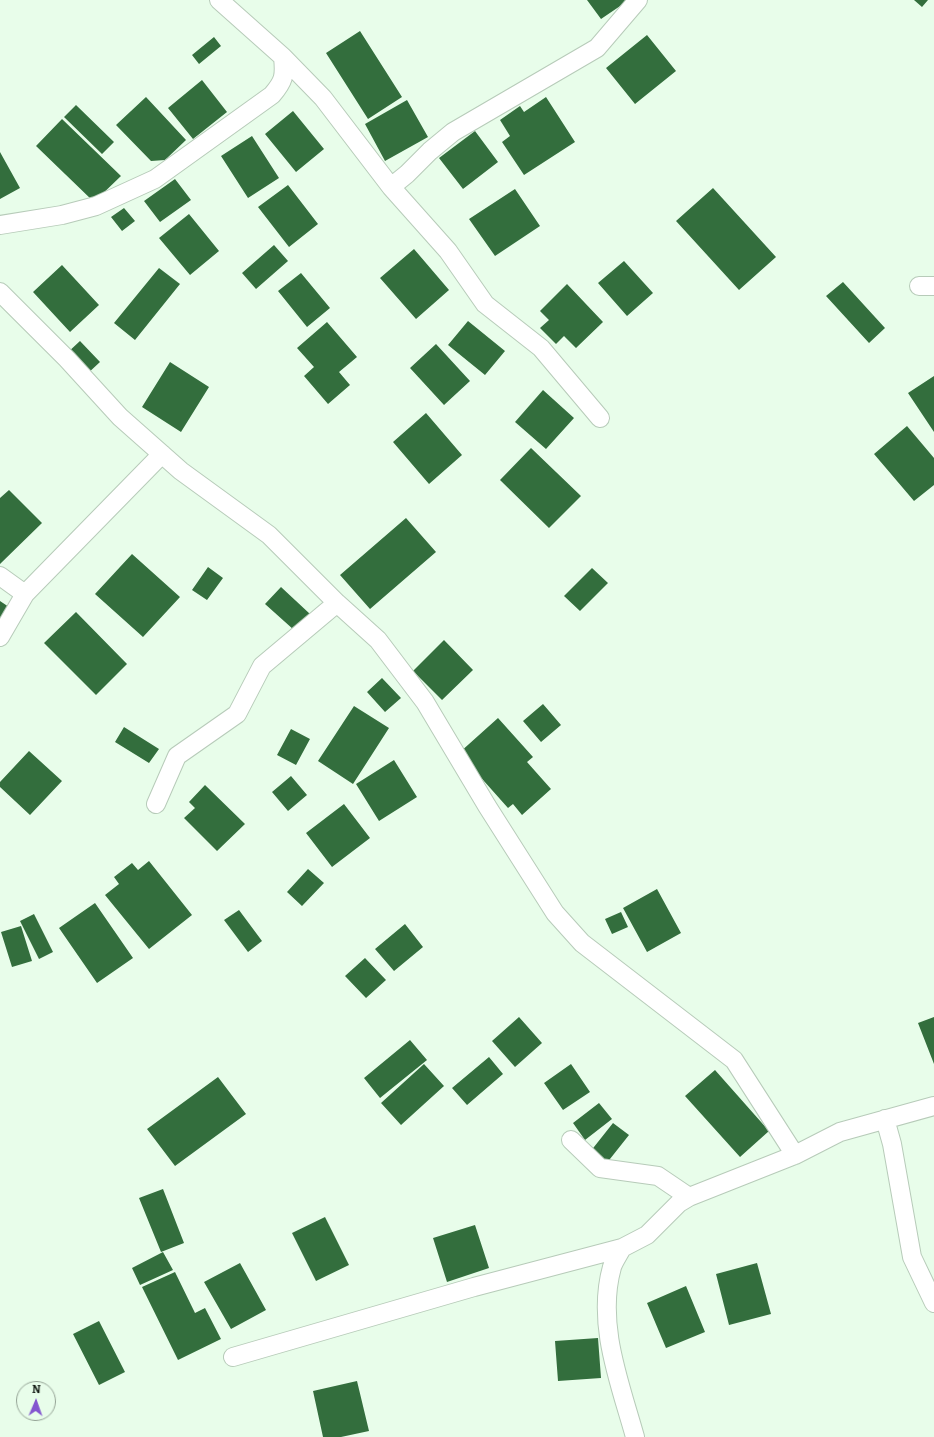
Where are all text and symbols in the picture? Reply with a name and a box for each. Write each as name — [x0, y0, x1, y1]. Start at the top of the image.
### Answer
north arrow — [16, 1381, 56, 1421]
text: N — [32, 1383, 41, 1396]

